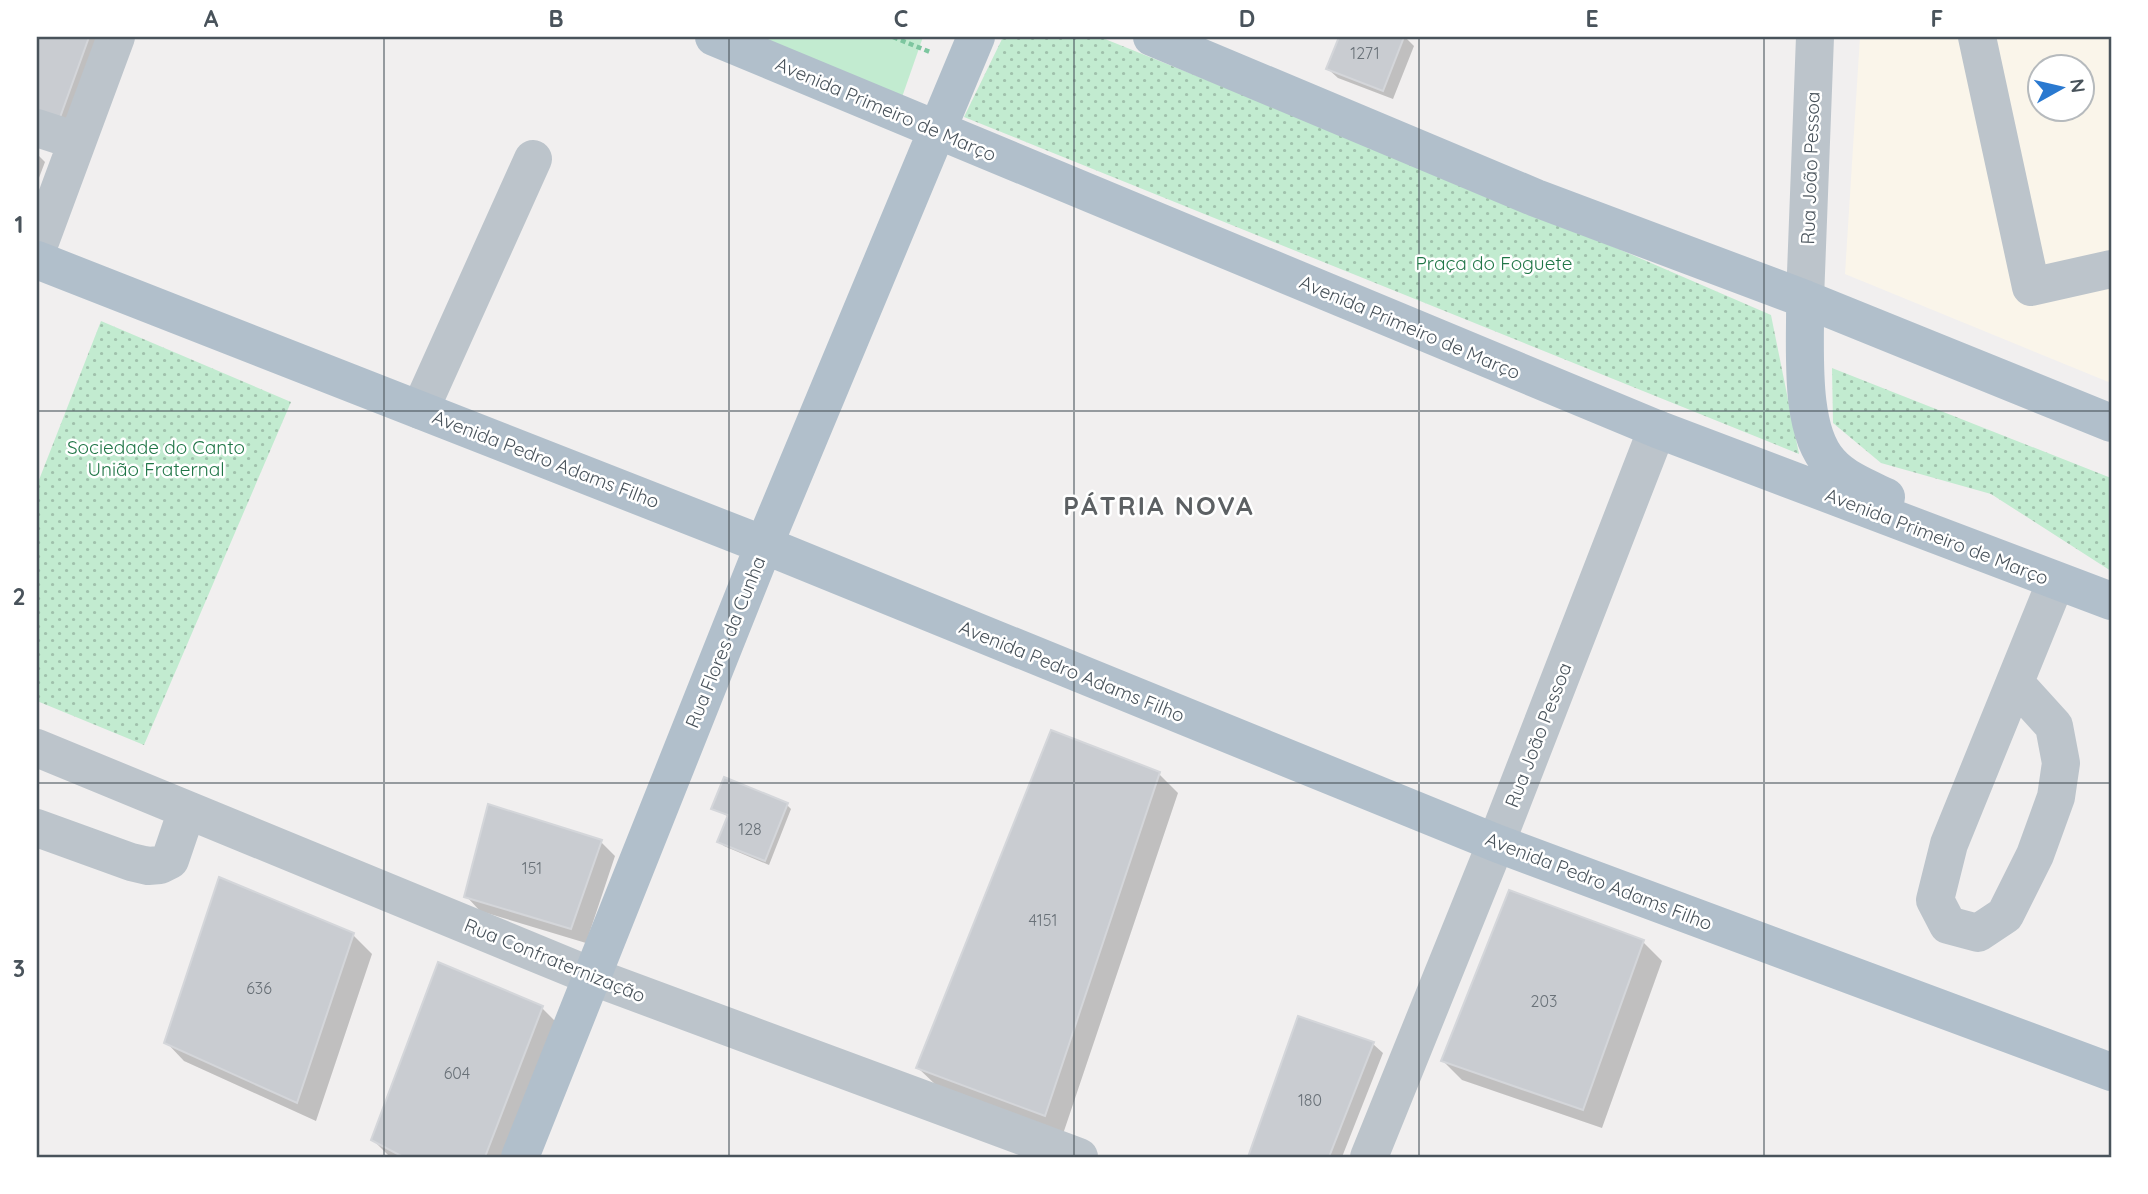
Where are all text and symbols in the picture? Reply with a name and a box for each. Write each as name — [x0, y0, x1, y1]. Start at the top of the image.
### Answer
text: A — [204, 4, 219, 33]
text: B — [548, 4, 564, 33]
text: C — [894, 4, 908, 33]
text: D — [1239, 4, 1255, 33]
text: E — [1585, 4, 1599, 33]
text: F — [1931, 4, 1943, 33]
house number: 1271 — [1350, 43, 1380, 63]
street label: Avenida Primeiro de Março — [772, 52, 1000, 166]
north arrow — [2025, 52, 2096, 122]
text: N — [2065, 77, 2091, 94]
street label: Rua João Pessoa — [1795, 91, 1825, 245]
text: 1 — [15, 210, 23, 239]
park label: Praça do Foguete — [1416, 251, 1572, 275]
street label: Avenida Primeiro de Março — [1296, 270, 1524, 384]
street label: Avenida Pedro Adams Filho — [429, 405, 663, 513]
park label: Sociedade do Canto União Fraternal — [67, 435, 245, 481]
street label: Avenida Primeiro de Março — [1822, 482, 2052, 590]
district label: PÁTRIA NOVA — [1063, 489, 1255, 522]
street label: Rua Flores da Cunha — [680, 553, 770, 731]
text: 2 — [12, 582, 26, 611]
street label: Avenida Pedro Adams Filho — [956, 615, 1188, 727]
street label: Rua João Pessoa — [1499, 659, 1577, 811]
house number: 128 — [738, 819, 762, 839]
street label: Avenida Pedro Adams Filho — [1482, 827, 1716, 935]
house number: 151 — [522, 858, 542, 878]
house number: 4151 — [1029, 910, 1057, 930]
street label: Rua Confraternização — [461, 913, 649, 1007]
text: 3 — [13, 954, 25, 983]
house number: 636 — [246, 978, 272, 998]
house number: 203 — [1531, 991, 1557, 1011]
house number: 604 — [444, 1063, 470, 1083]
house number: 180 — [1298, 1090, 1322, 1110]

